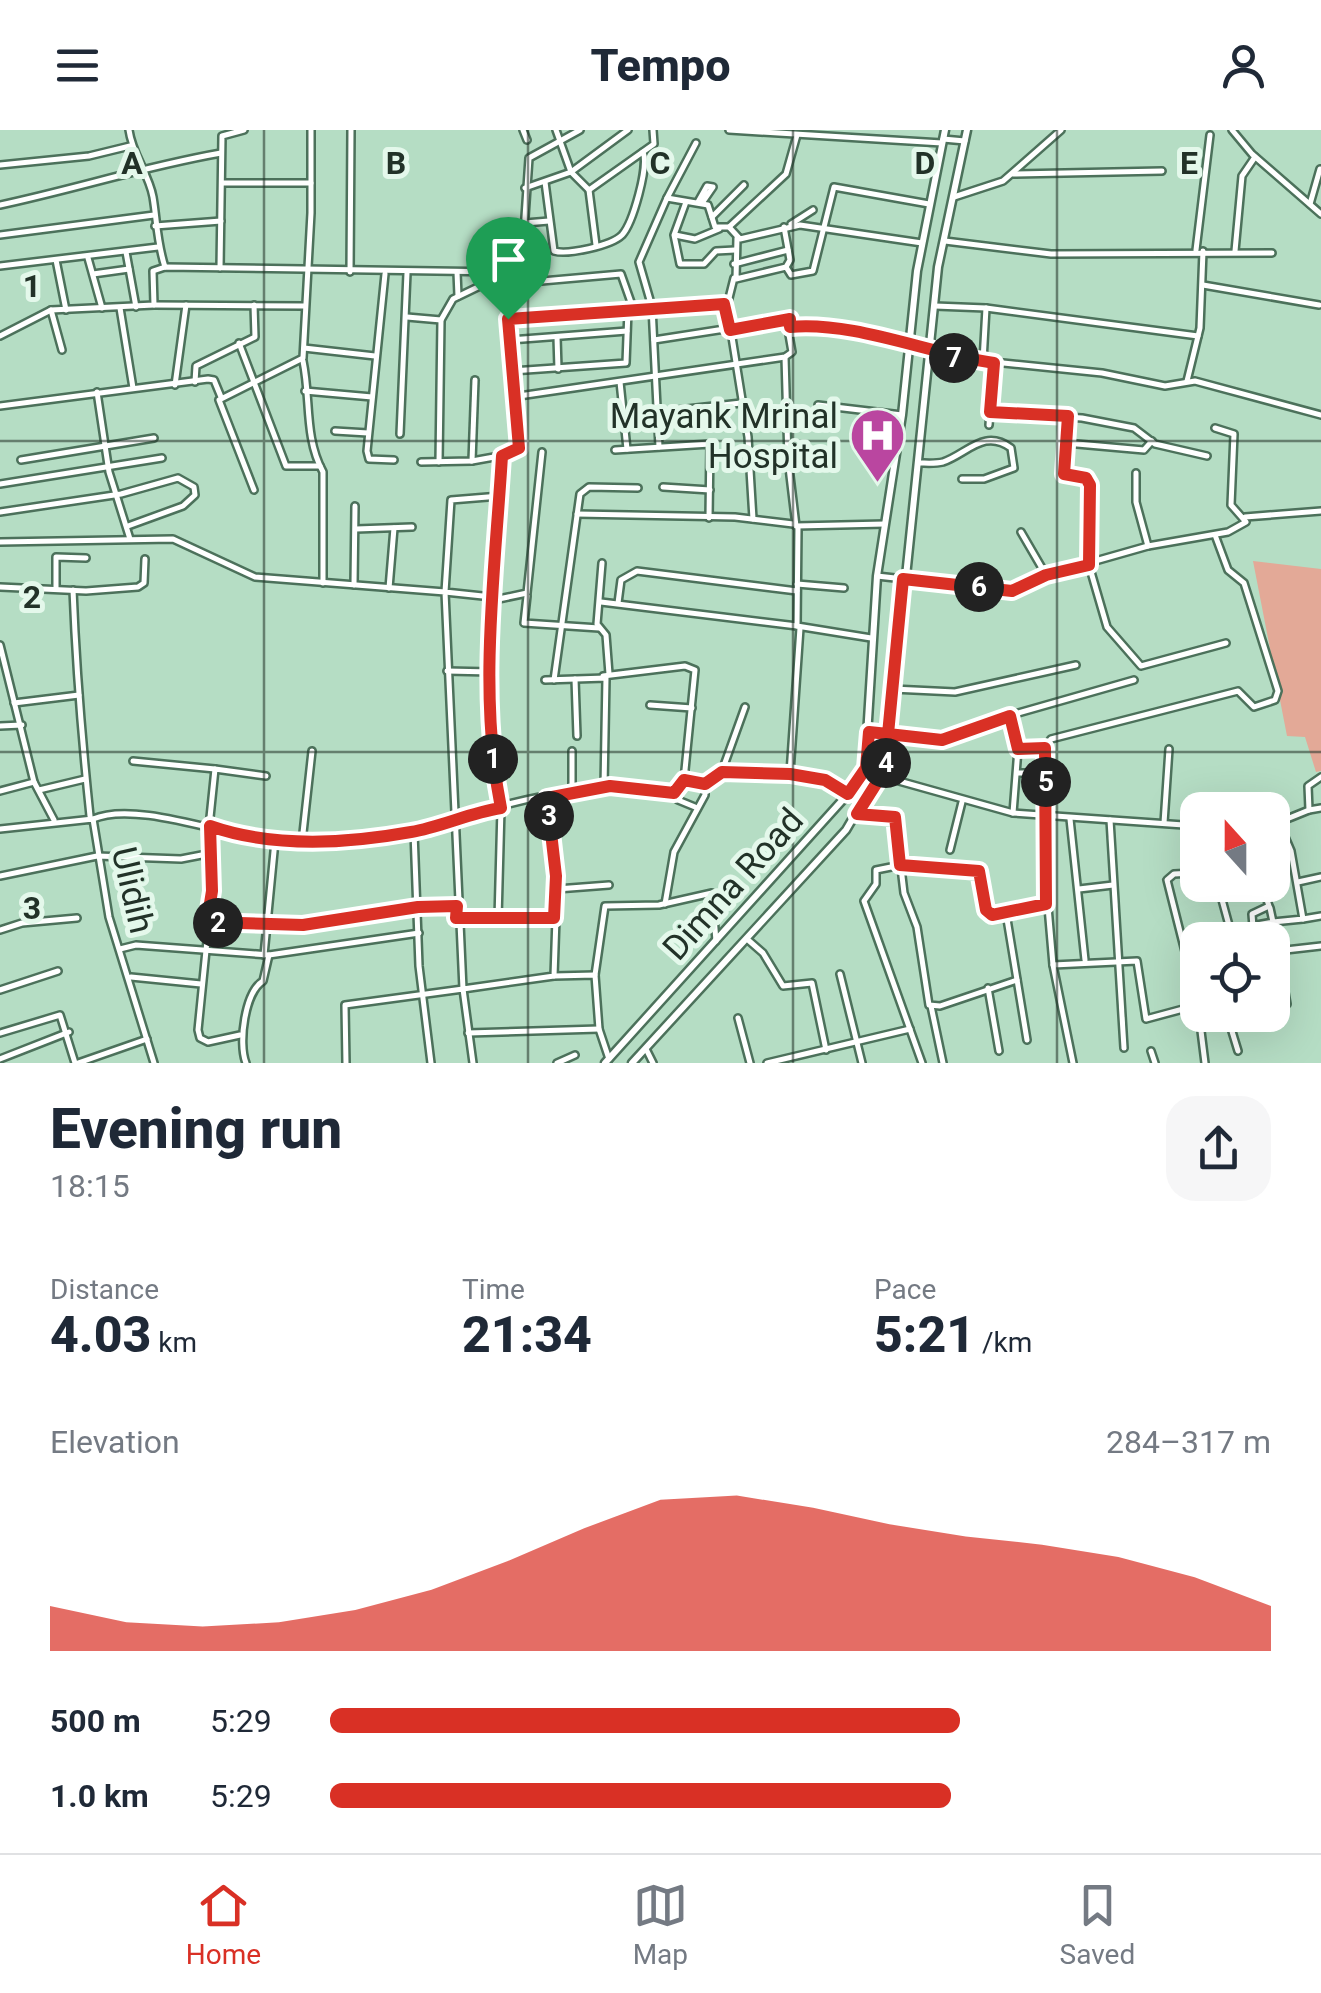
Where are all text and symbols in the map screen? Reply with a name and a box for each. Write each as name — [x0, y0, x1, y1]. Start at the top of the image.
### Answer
icon: menu — [50, 38, 105, 93]
icon: person — [1216, 38, 1271, 93]
text: Tempo — [590, 39, 731, 92]
text: A — [121, 144, 143, 182]
text: B — [386, 144, 406, 182]
text: C — [650, 144, 670, 182]
text: D — [915, 144, 935, 182]
text: E — [1180, 144, 1198, 182]
pin — [466, 217, 551, 320]
icon: arrive — [481, 232, 536, 287]
text: 1 — [23, 267, 41, 305]
pin: 7 — [929, 333, 979, 383]
text: 7 — [946, 341, 962, 374]
place label: Mayank Mrinal Hospital — [610, 396, 838, 477]
hospital icon: Mayank Mrinal Hospital — [847, 406, 907, 485]
pin: 6 — [954, 562, 1004, 612]
text: 6 — [971, 570, 987, 603]
text: 2 — [23, 578, 41, 616]
pin: 1 — [468, 734, 518, 784]
pin: 4 — [861, 738, 911, 788]
text: 1 — [485, 742, 501, 775]
text: 4 — [878, 746, 894, 779]
pin: 5 — [1021, 757, 1071, 807]
text: 5 — [1038, 765, 1054, 798]
pin: 3 — [524, 791, 574, 841]
north arrow — [1180, 792, 1290, 902]
map controls — [1180, 792, 1290, 1032]
text: 3 — [541, 799, 557, 832]
street label: Dimna Road — [655, 800, 812, 968]
street label: Ulidih — [103, 843, 162, 937]
text: 3 — [23, 889, 41, 927]
pin: 2 — [193, 898, 243, 948]
text: 2 — [210, 906, 226, 939]
button: locate — [1180, 922, 1290, 1032]
button: share — [1166, 1096, 1271, 1201]
text: Evening run — [50, 1097, 342, 1161]
text: 18:15 — [50, 1167, 130, 1205]
text: Distance — [50, 1273, 159, 1306]
text: Time — [462, 1273, 525, 1306]
text: Pace — [874, 1273, 936, 1306]
text: 4.03 — [50, 1306, 151, 1364]
text: 21:34 — [462, 1306, 592, 1364]
text: 5:21 — [874, 1306, 975, 1364]
text: km — [151, 1326, 197, 1359]
text: /km — [975, 1326, 1032, 1359]
text: Elevation — [50, 1423, 180, 1461]
text: 284–317 m — [1106, 1423, 1271, 1461]
text: 500 m — [50, 1702, 141, 1740]
text: 5:29 — [210, 1702, 272, 1740]
text: 1.0 km — [50, 1777, 149, 1815]
text: 5:29 — [210, 1777, 272, 1815]
tab: Home — [186, 1878, 261, 1971]
tab: Map — [633, 1878, 688, 1971]
tab: Saved — [1060, 1878, 1135, 1971]

